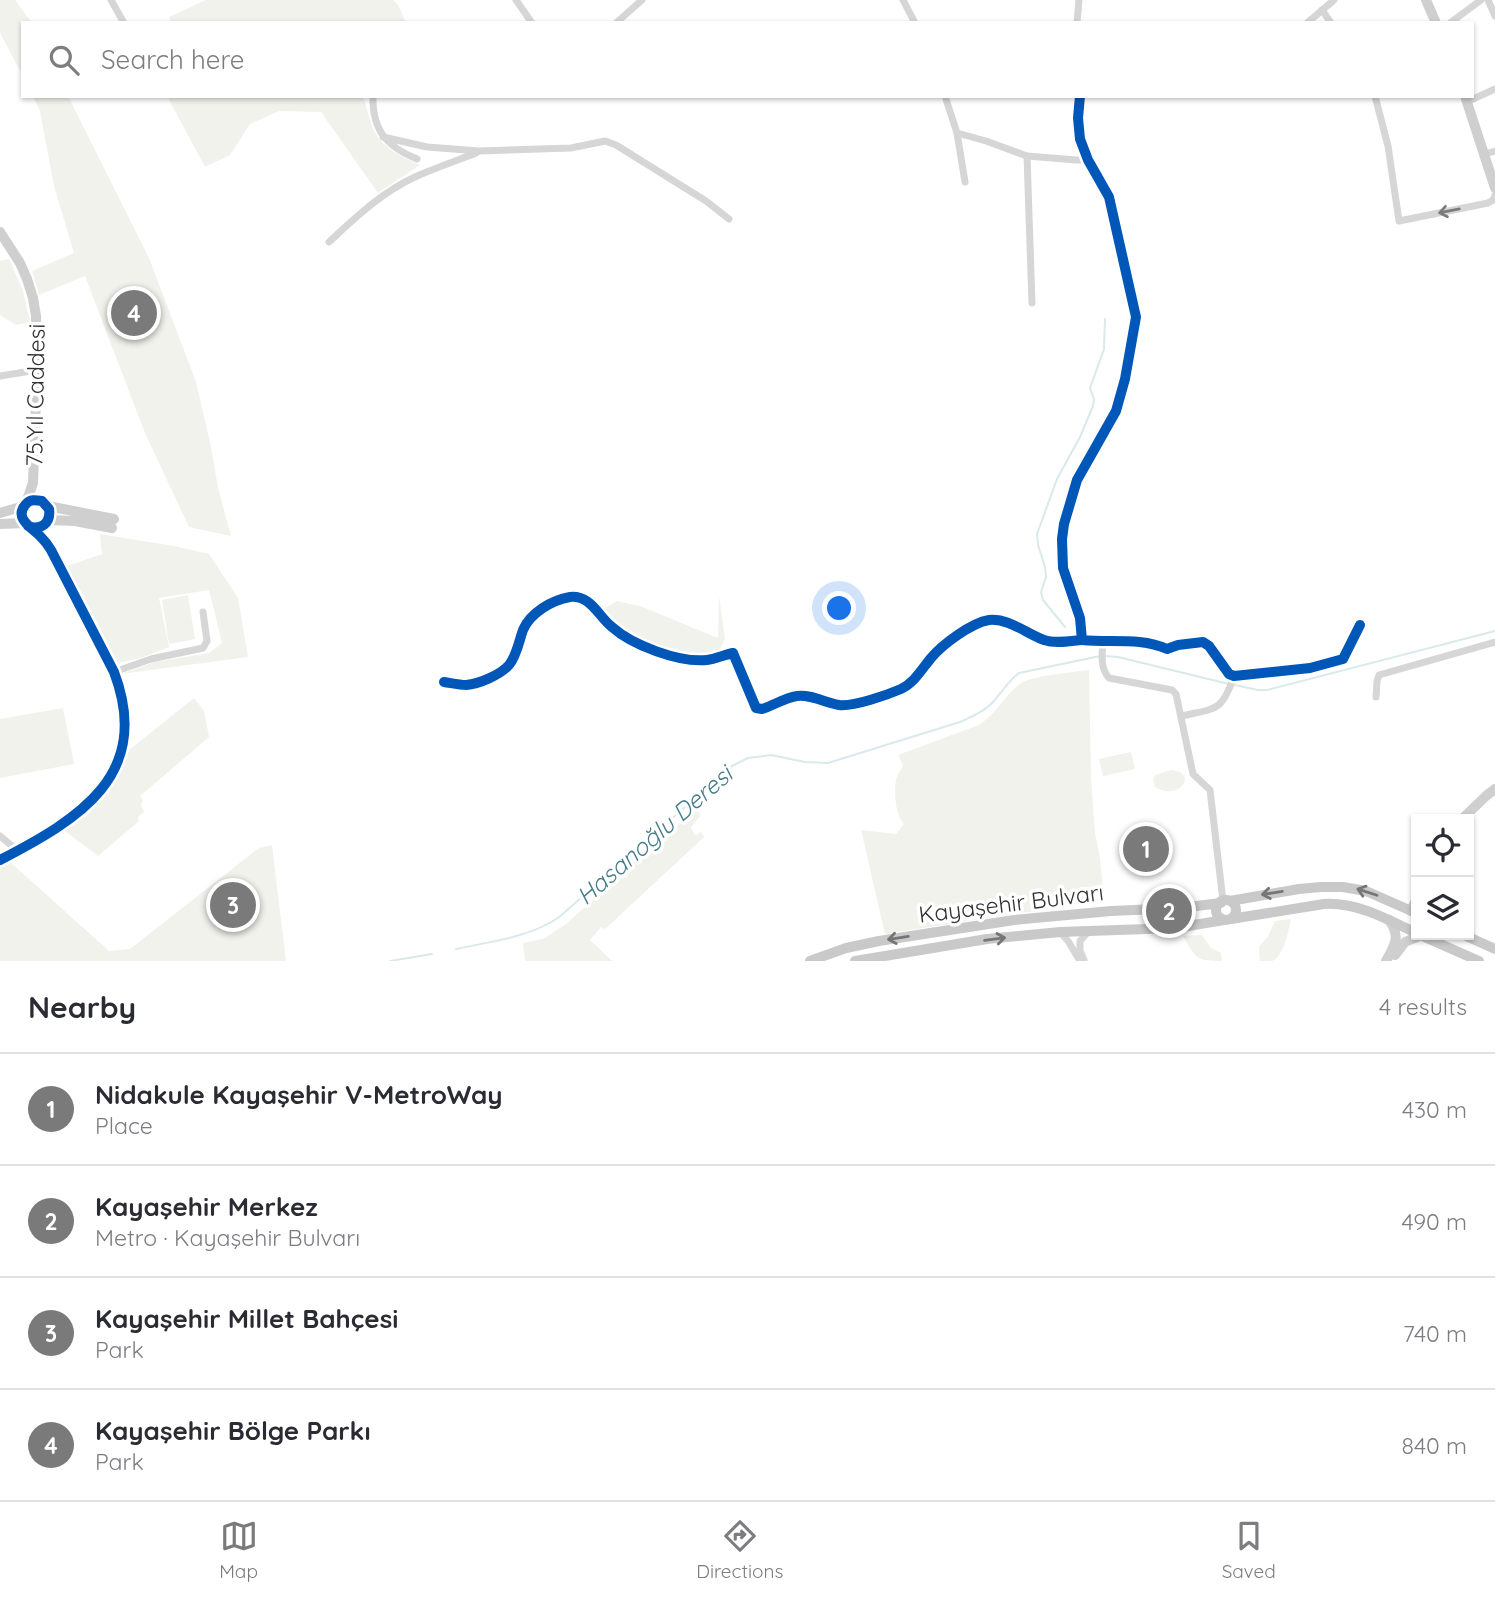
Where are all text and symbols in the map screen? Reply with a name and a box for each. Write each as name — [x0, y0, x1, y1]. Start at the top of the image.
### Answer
search box — [21, 21, 1474, 98]
icon: search — [45, 41, 83, 79]
text: Search here — [101, 43, 245, 76]
one-way arrow — [1438, 204, 1461, 218]
pin: 4 — [111, 287, 157, 339]
street label: 75.Yıl Caddesi — [19, 323, 51, 467]
your location — [822, 591, 856, 625]
water label: Hasanoğlu Deresi — [570, 757, 740, 911]
map controls — [1411, 814, 1474, 940]
button: locate — [1411, 814, 1474, 877]
pin: 1 — [1123, 823, 1169, 875]
street label: Kayaşehir Bulvarı — [917, 877, 1105, 929]
button: layers — [1411, 877, 1474, 940]
pin: 3 — [210, 879, 256, 931]
pin: 2 — [1146, 885, 1192, 937]
one-way arrow — [1356, 885, 1378, 898]
one-way arrow — [1261, 887, 1284, 900]
one-way arrow — [887, 932, 910, 945]
one-way arrow — [983, 932, 1005, 945]
text: Nearby — [28, 988, 136, 1026]
text: 4 results — [1379, 992, 1467, 1021]
text: Nidakule Kayaşehir V-MetroWay — [95, 1078, 503, 1111]
text: 1 — [47, 1095, 55, 1124]
text: 430 m — [1402, 1095, 1467, 1124]
text: Place — [95, 1111, 153, 1140]
text: Kayaşehir Merkez — [95, 1190, 318, 1223]
text: 2 — [44, 1207, 58, 1236]
text: 490 m — [1402, 1207, 1467, 1236]
text: Metro · Kayaşehir Bulvarı — [95, 1223, 360, 1252]
text: Kayaşehir Millet Bahçesi — [95, 1302, 398, 1335]
text: 3 — [45, 1319, 57, 1348]
text: 740 m — [1403, 1319, 1467, 1348]
text: Park — [95, 1335, 144, 1364]
text: Kayaşehir Bölge Parkı — [95, 1414, 371, 1447]
text: 4 — [44, 1431, 58, 1460]
text: 840 m — [1402, 1431, 1467, 1460]
text: Park — [95, 1447, 144, 1476]
tab: Map — [219, 1517, 258, 1583]
tab: Directions — [696, 1517, 783, 1583]
tab: Saved — [1222, 1517, 1276, 1583]

